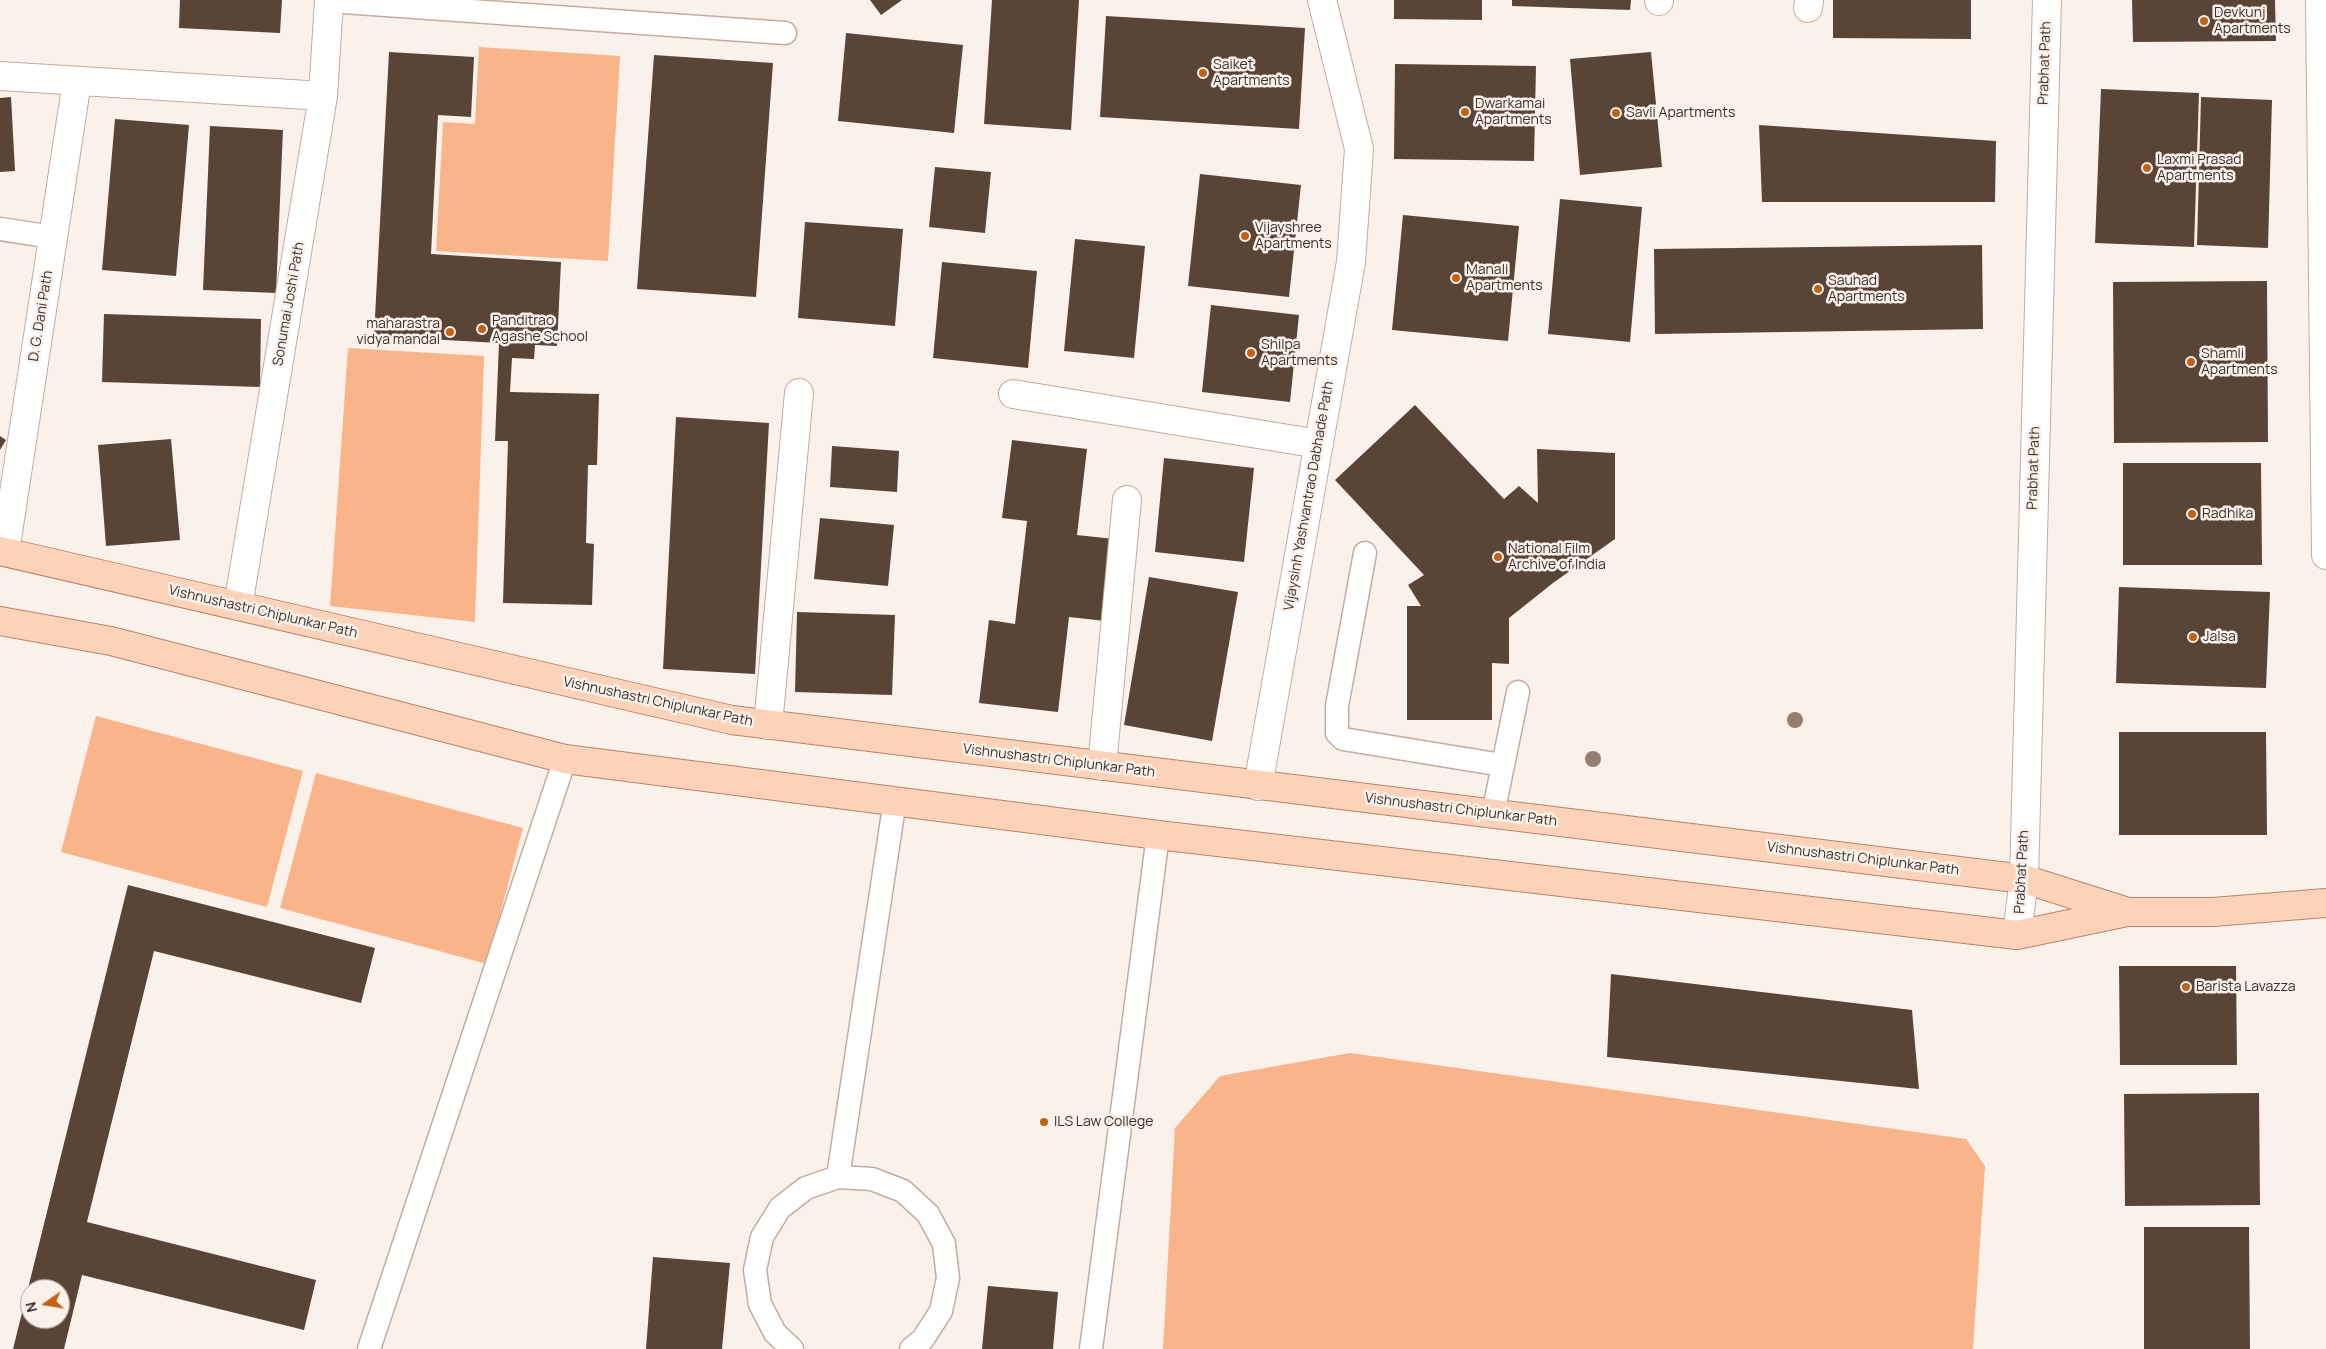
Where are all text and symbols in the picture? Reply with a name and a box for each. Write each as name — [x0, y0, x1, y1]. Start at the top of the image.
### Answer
place label: Devkunj Apartments — [2214, 5, 2291, 38]
marker: Devkunj Apartments — [2198, 15, 2210, 27]
street label: Prabhat Path — [2035, 21, 2055, 105]
place label: Saiket Apartments — [1213, 57, 1290, 90]
marker: Saiket Apartments — [1197, 67, 1209, 79]
place label: Dwarkamai Apartments — [1475, 96, 1552, 128]
place label: Savli Apartments — [1626, 105, 1735, 121]
marker: Dwarkamai Apartments — [1459, 106, 1471, 118]
marker: Savli Apartments — [1610, 107, 1622, 119]
place label: Laxmi Prasad Apartments — [2157, 152, 2242, 184]
marker: Laxmi Prasad Apartments — [2141, 162, 2153, 174]
place label: Vijayshree Apartments — [1255, 220, 1332, 252]
marker: Vijayshree Apartments — [1239, 230, 1251, 242]
street label: Sonumai Joshi Path — [270, 241, 308, 367]
place label: Manali Apartments — [1466, 262, 1543, 294]
street label: D. G. Dani Path — [26, 269, 56, 363]
marker: Manali Apartments — [1450, 272, 1462, 284]
place label: Sauhad Apartments — [1828, 273, 1905, 306]
marker: Sauhad Apartments — [1812, 283, 1824, 295]
place label: Panditrao Agashe School — [492, 313, 588, 346]
place label: maharastra vidya mandal — [356, 316, 440, 348]
marker: Panditrao Agashe School — [476, 323, 488, 335]
marker: maharastra vidya mandal — [444, 326, 456, 338]
place label: Shilpa Apartments — [1261, 337, 1338, 370]
place label: Shamli Apartments — [2201, 346, 2278, 378]
marker: Shilpa Apartments — [1245, 347, 1257, 359]
marker: Shamli Apartments — [2185, 356, 2197, 368]
street label: Vijaysinh Yashvantrao Dabhade Path — [1281, 380, 1337, 612]
street label: Prabhat Path — [2024, 426, 2044, 510]
place label: Radhika — [2202, 506, 2253, 522]
marker: Radhika — [2186, 508, 2198, 520]
place label: National Film Archive of India — [1508, 541, 1606, 574]
marker: National Film Archive of India — [1492, 551, 1504, 563]
street label: Vishnushastri Chiplunkar Path — [167, 582, 359, 642]
place label: Jalsa — [2203, 629, 2236, 645]
marker: Jalsa — [2187, 631, 2199, 643]
street label: Vishnushastri Chiplunkar Path — [562, 674, 754, 730]
street label: Vishnushastri Chiplunkar Path — [962, 741, 1156, 781]
street label: Vishnushastri Chiplunkar Path — [1364, 790, 1558, 830]
street label: Prabhat Path — [2011, 830, 2033, 914]
street label: Vishnushastri Chiplunkar Path — [1766, 839, 1960, 879]
place label: Barista Lavazza — [2196, 979, 2296, 995]
marker: Barista Lavazza — [2180, 981, 2192, 993]
place label: ILS Law College — [1054, 1114, 1154, 1130]
marker: ILS Law College — [1038, 1116, 1050, 1128]
north arrow — [20, 1279, 70, 1329]
text: N — [20, 1300, 41, 1314]

